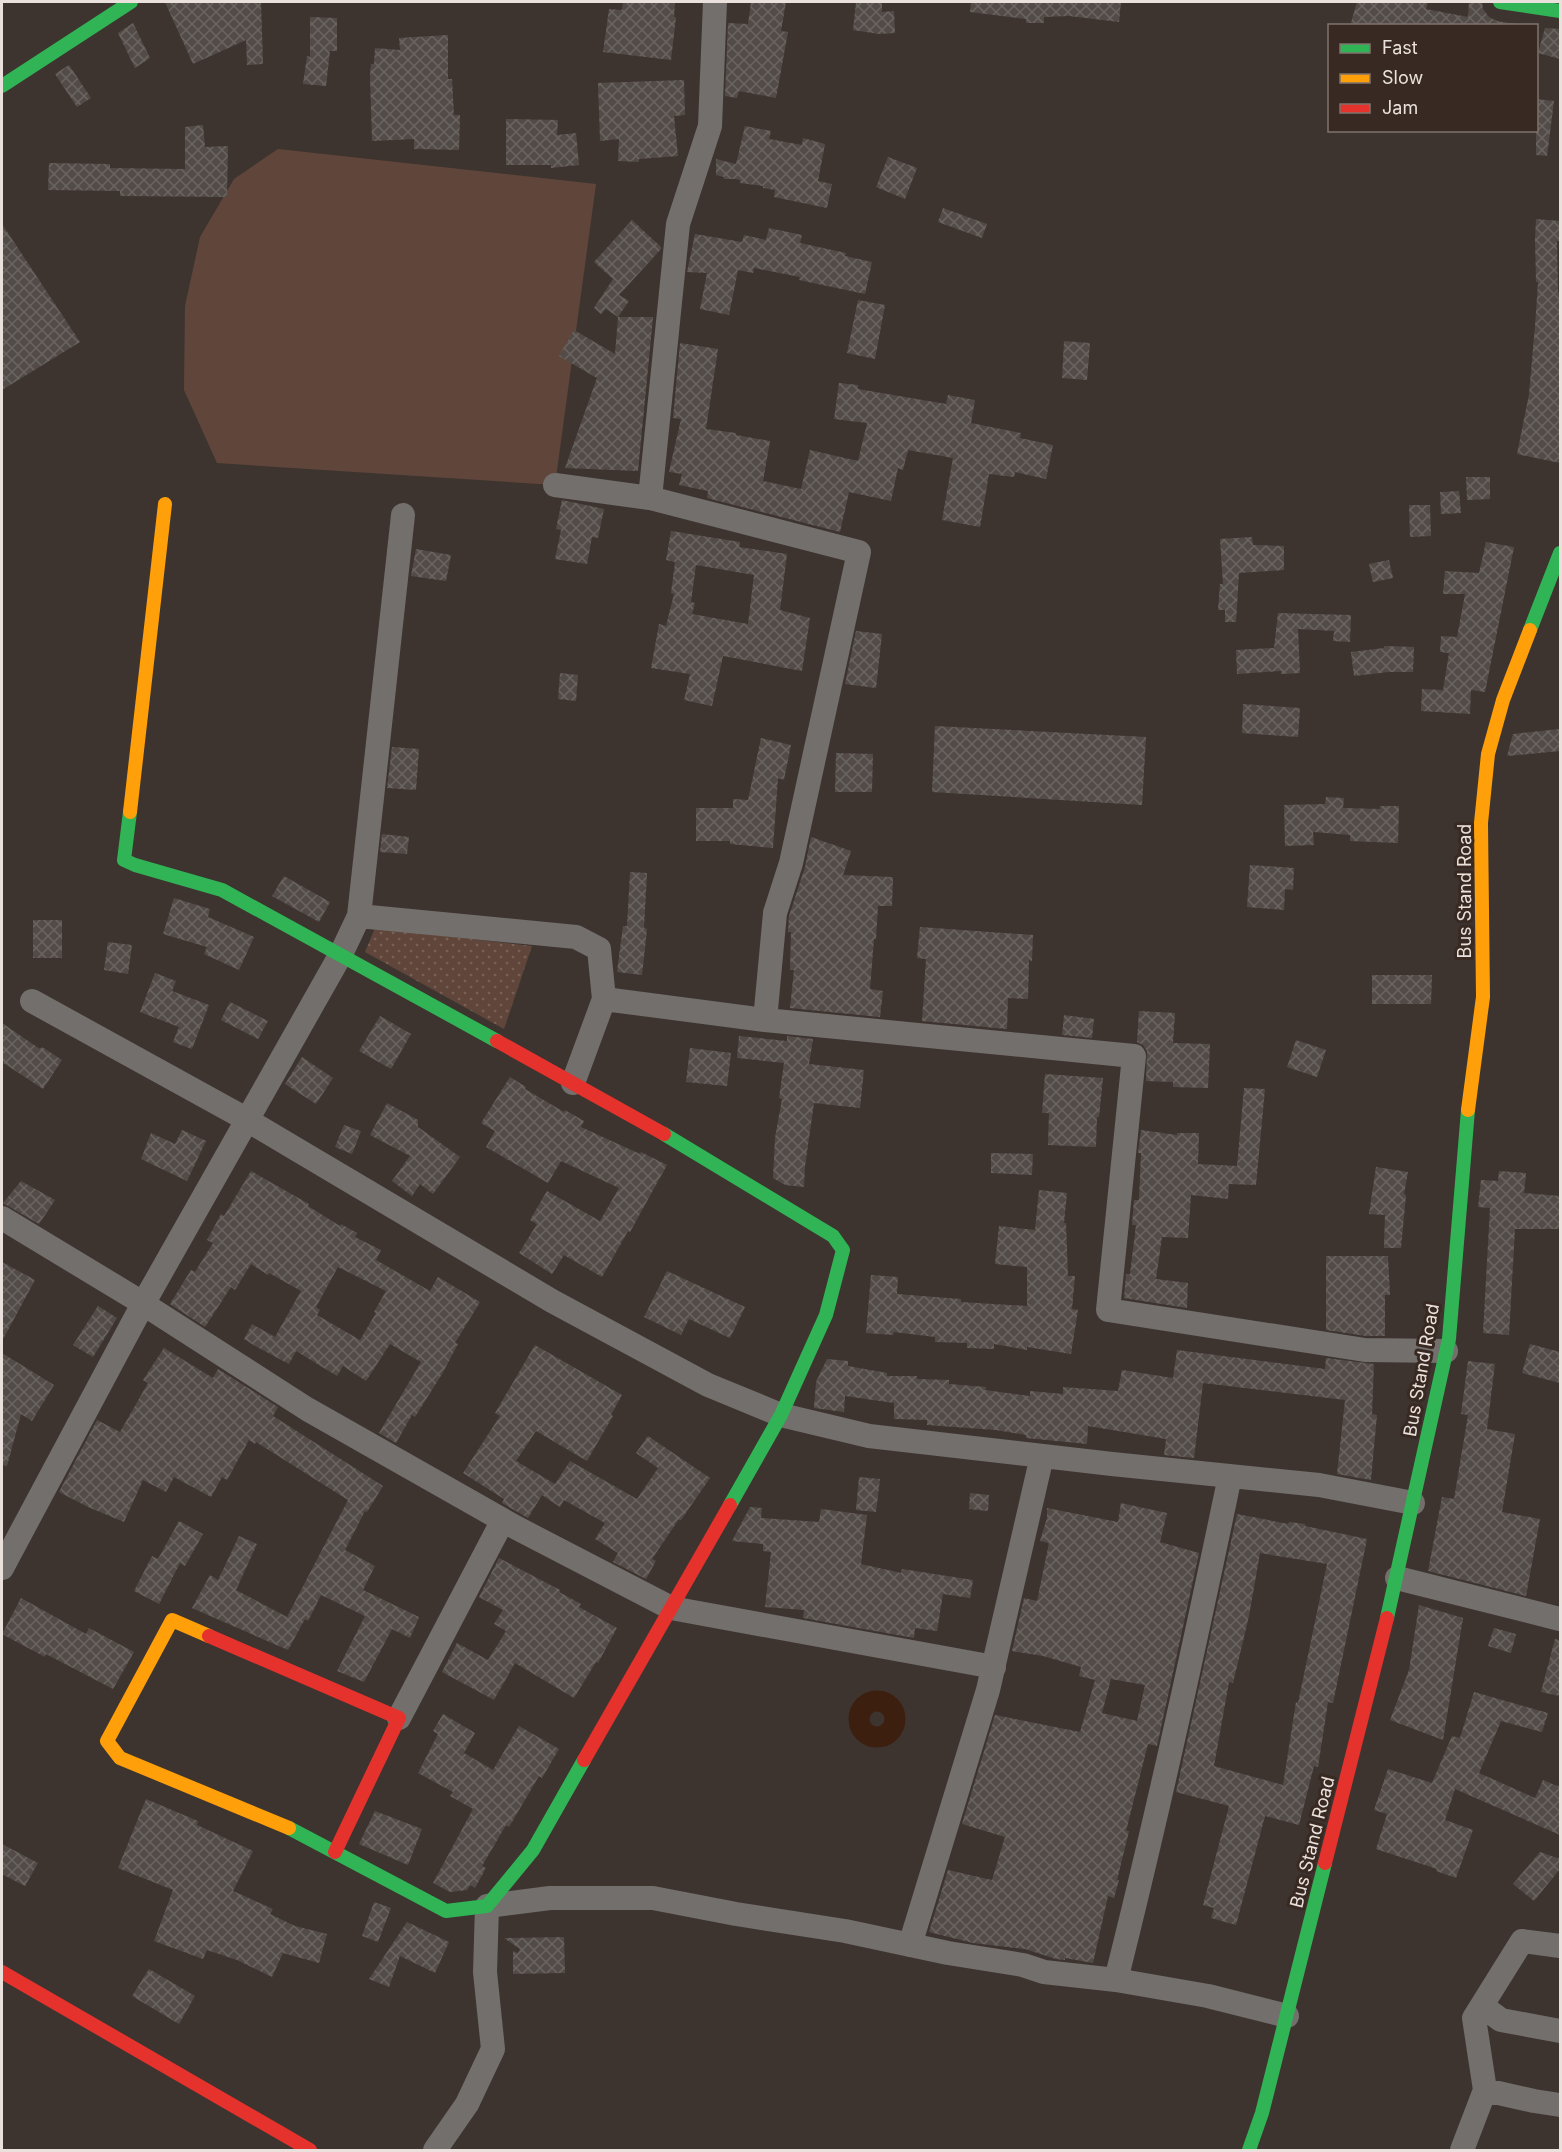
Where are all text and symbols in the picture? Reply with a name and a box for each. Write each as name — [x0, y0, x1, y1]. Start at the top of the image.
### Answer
legend — [1328, 24, 1538, 132]
text: Fast — [1382, 37, 1418, 58]
text: Slow — [1382, 67, 1423, 88]
text: Jam — [1382, 97, 1418, 118]
street label: Bus Stand Road — [1454, 824, 1475, 958]
street label: Bus Stand Road — [1399, 1302, 1443, 1438]
street label: Bus Stand Road — [1286, 1774, 1338, 1910]

